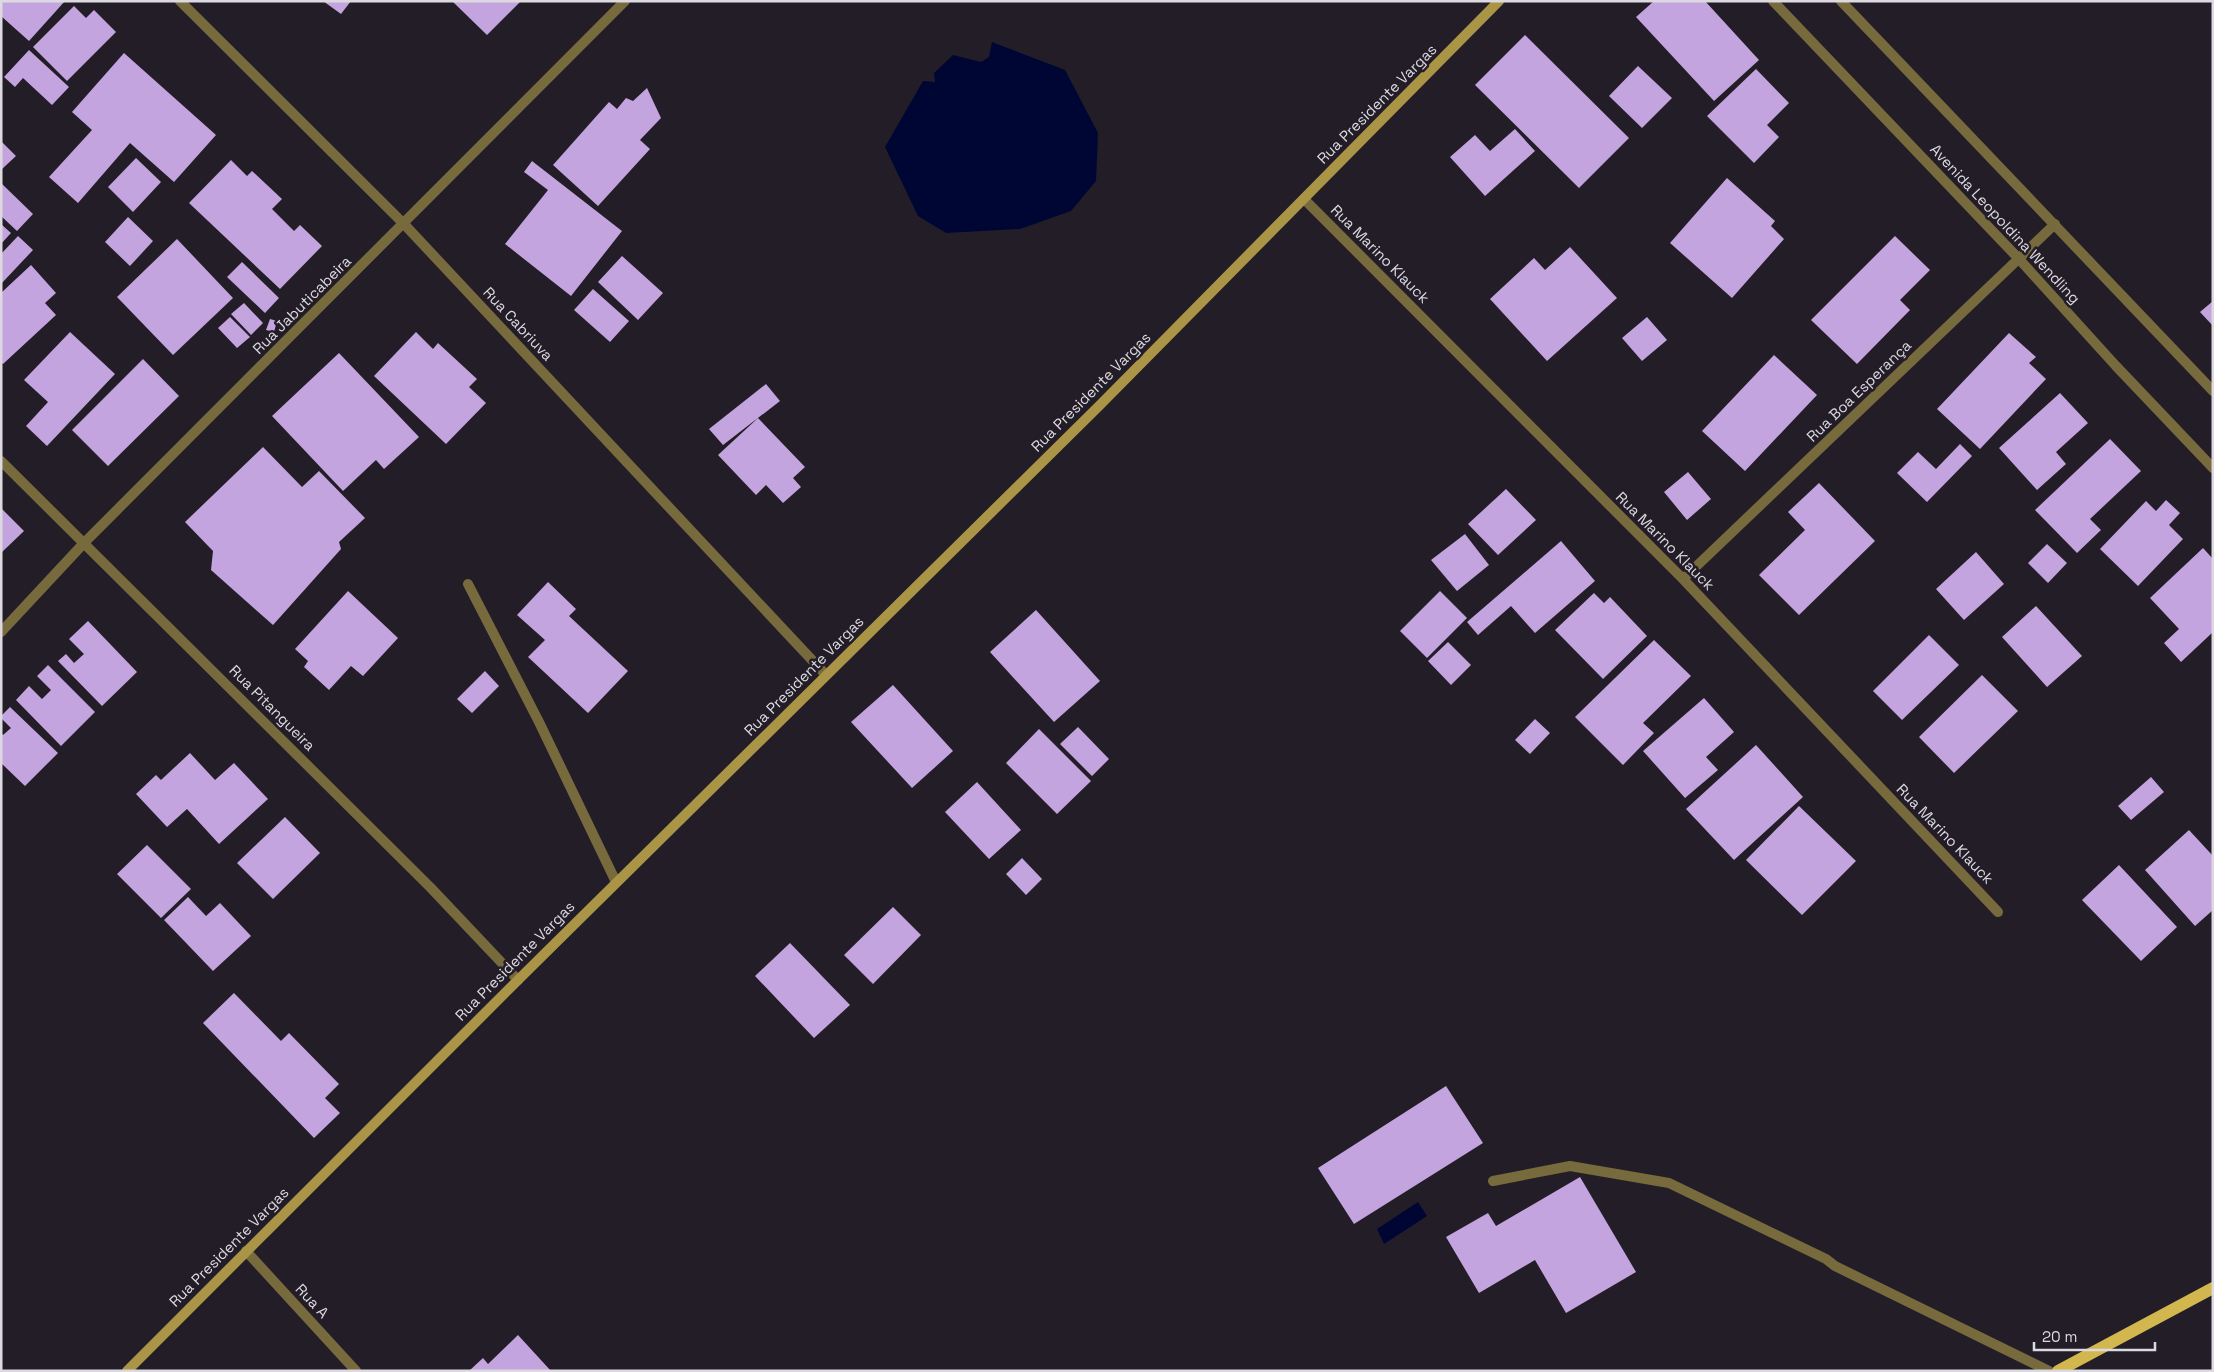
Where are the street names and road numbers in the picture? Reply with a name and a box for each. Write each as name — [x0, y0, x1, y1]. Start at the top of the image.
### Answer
street label: Rua Presidente Vargas — [1313, 40, 1441, 167]
street label: Avenida Leopoldina Wendling — [1926, 140, 2084, 307]
street label: Rua Marino Klauck — [1327, 200, 1434, 307]
street label: Rua Jabuticabeira — [248, 251, 355, 358]
street label: Rua Cabriuva — [479, 283, 558, 365]
street label: Rua Presidente Vargas — [1027, 328, 1155, 455]
street label: Rua Boa Esperança — [1802, 335, 1915, 446]
street label: Rua Marino Klauck — [1612, 487, 1719, 594]
street label: Rua Presidente Vargas — [740, 612, 868, 739]
street label: Rua Pitangueira — [225, 661, 320, 755]
street label: Rua Marino Klauck — [1893, 780, 1998, 888]
street label: Rua Presidente Vargas — [451, 897, 579, 1024]
street label: Rua Presidente Vargas — [165, 1183, 293, 1310]
street label: Rua A — [292, 1279, 333, 1322]

